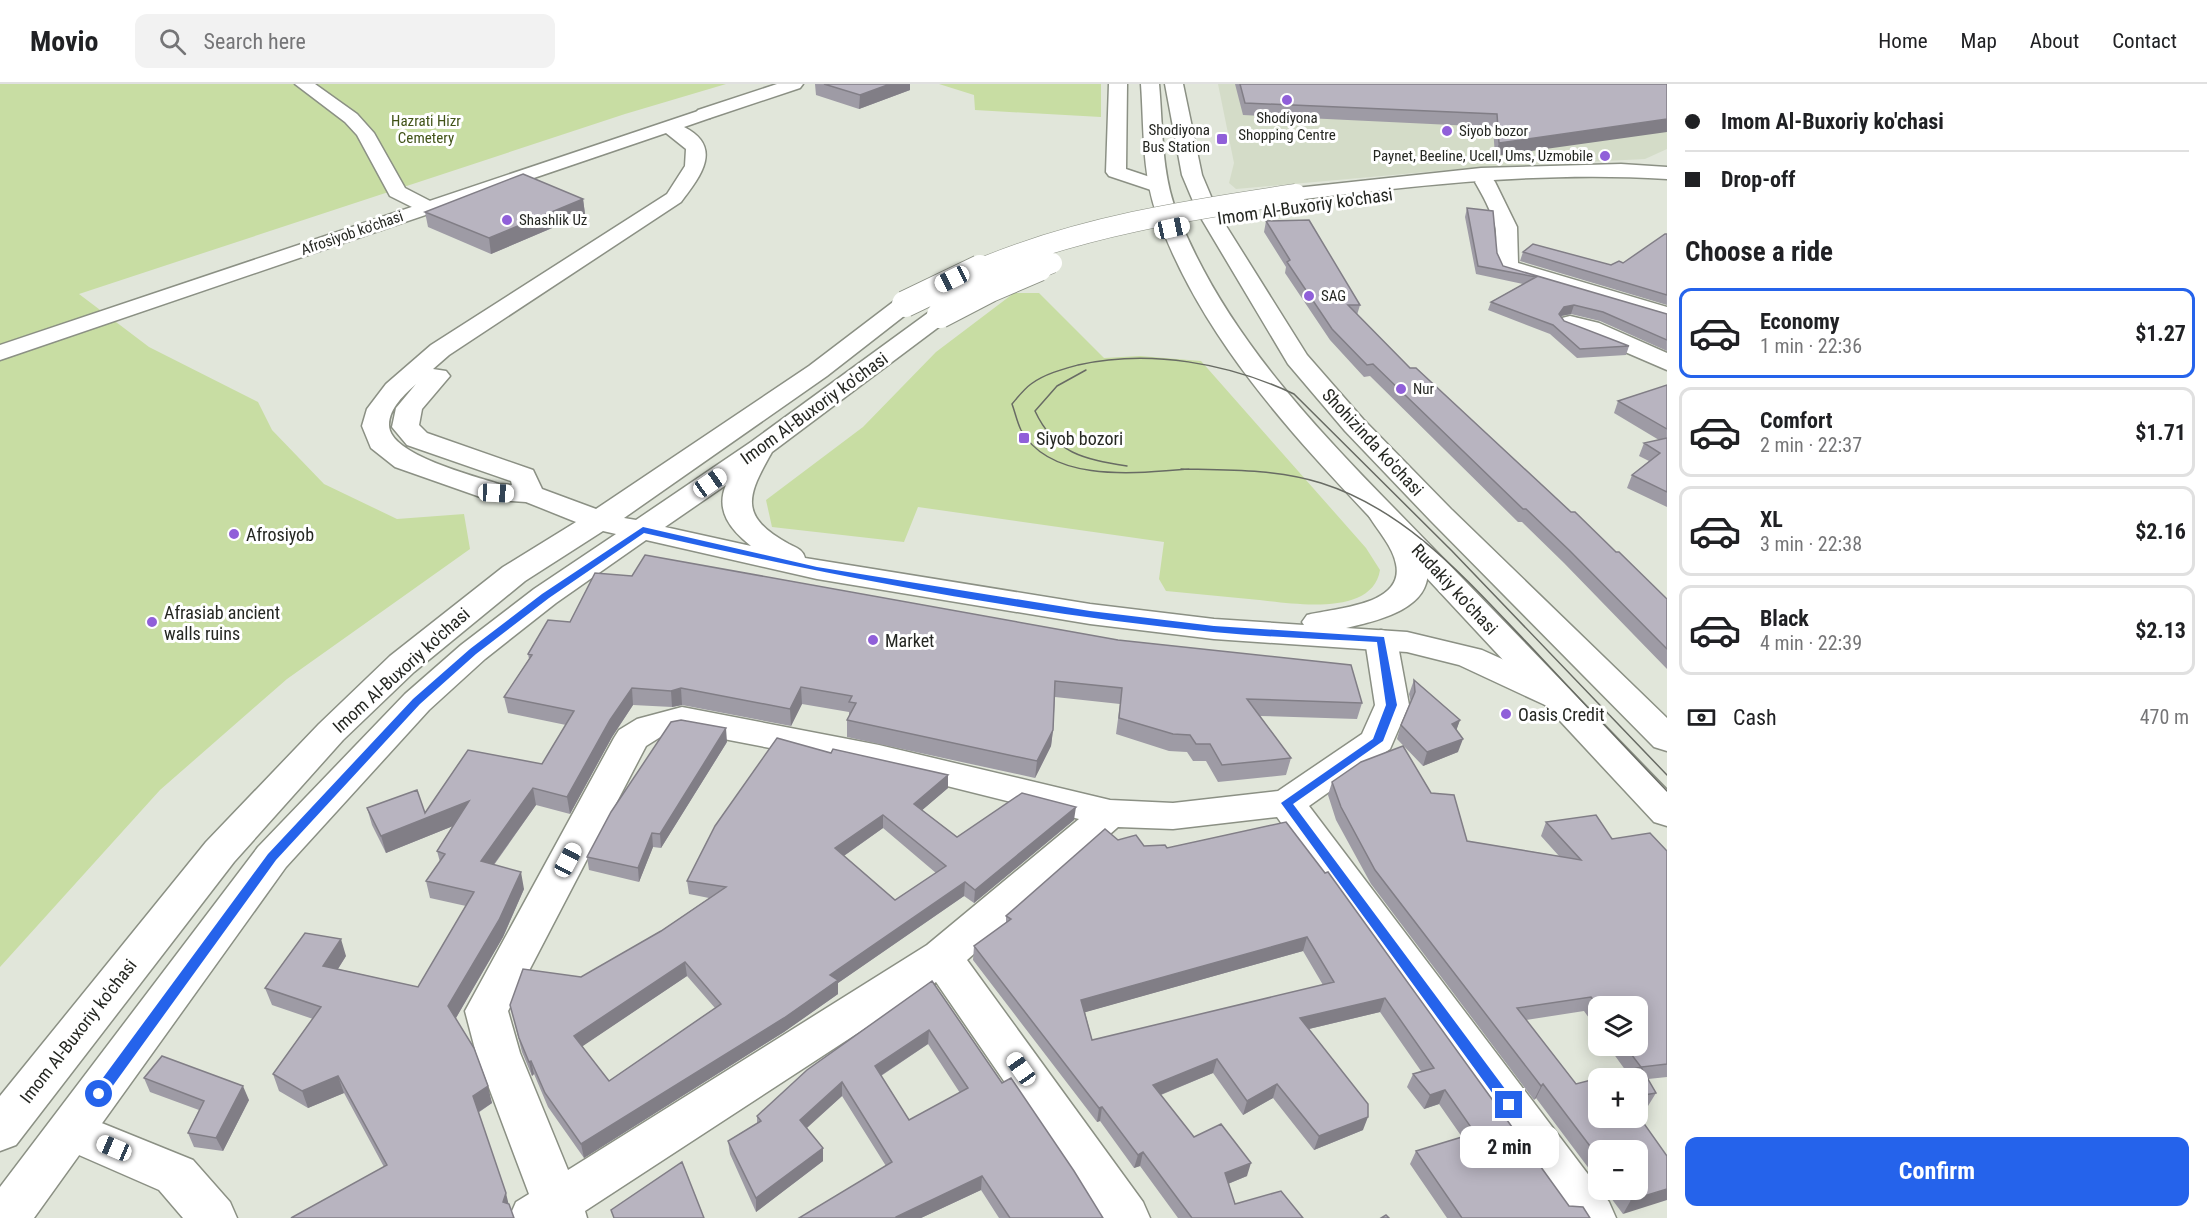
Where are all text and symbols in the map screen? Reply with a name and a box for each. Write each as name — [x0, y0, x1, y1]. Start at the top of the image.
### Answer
search box — [135, 14, 555, 68]
text: Movio — [30, 25, 99, 58]
icon: search — [156, 25, 189, 58]
text: Search here — [204, 29, 306, 54]
text: Home — [1878, 29, 1928, 53]
text: Map — [1961, 29, 1997, 53]
text: About — [2030, 29, 2079, 53]
text: Contact — [2112, 29, 2177, 53]
marker: Shodiyona Shopping Centre — [1280, 93, 1294, 107]
place label: Shodiyona Shopping Centre — [1238, 109, 1336, 144]
text: Imom Al-Buxoriy ko'chasi — [1721, 109, 1944, 134]
park label: Hazrati Hizr Cemetery — [391, 112, 461, 147]
place label: Shodiyona Bus Station — [1142, 121, 1210, 156]
place label: Siyob bozor — [1459, 122, 1529, 140]
marker: Siyob bozor — [1440, 124, 1454, 138]
marker: Shodiyona Bus Station — [1215, 132, 1229, 146]
place label: Paynet, Beeline, Ucell, Ums, Uzmobile — [1373, 147, 1593, 165]
marker: Paynet, Beeline, Ucell, Ums, Uzmobile — [1598, 149, 1612, 163]
text: Drop-off — [1721, 167, 1795, 192]
street label: Imom Al-Buxoriy ko'chasi — [1216, 183, 1394, 229]
street label: Afrosiyob ko'chasi — [298, 207, 406, 259]
place label: Shashlik Uz — [519, 211, 587, 229]
marker: Shashlik Uz — [500, 213, 514, 227]
car — [1153, 215, 1191, 241]
text: Choose a ride — [1685, 236, 1833, 268]
car — [932, 263, 972, 295]
place label: SAG — [1321, 287, 1346, 305]
marker: SAG — [1302, 289, 1316, 303]
icon: car — [1688, 306, 1742, 360]
text: Economy — [1760, 309, 1840, 334]
text: $1.27 — [2135, 321, 2186, 346]
text: 1 min · 22:36 — [1760, 334, 1862, 358]
street label: Imom Al-Buxoriy ko'chasi — [736, 348, 892, 468]
place label: Nur — [1413, 380, 1435, 398]
marker: Nur — [1394, 382, 1408, 396]
street label: Shohizinda ko'chasi — [1318, 384, 1428, 500]
icon: car — [1688, 405, 1742, 459]
text: Comfort — [1760, 408, 1833, 433]
text: $1.71 — [2135, 420, 2186, 445]
place label: Siyob bozori — [1036, 428, 1123, 449]
marker: Siyob bozori — [1017, 431, 1031, 445]
text: 2 min · 22:37 — [1760, 433, 1862, 457]
car — [690, 465, 730, 501]
car — [478, 483, 514, 503]
icon: car — [1688, 504, 1742, 558]
text: XL — [1760, 507, 1783, 532]
text: $2.16 — [2135, 519, 2186, 544]
place label: Afrosiyob — [246, 524, 314, 545]
marker: Afrosiyob — [227, 527, 241, 541]
text: 3 min · 22:38 — [1760, 532, 1862, 556]
street label: Rudakiy ko'chasi — [1408, 539, 1502, 639]
place label: Afrasiab ancient walls ruins — [164, 602, 280, 644]
street label: Imom Al-Buxoriy ko'chasi — [328, 603, 474, 737]
icon: car — [1688, 603, 1742, 657]
text: Black — [1760, 606, 1809, 631]
marker: Afrasiab ancient walls ruins — [145, 615, 159, 629]
text: $2.13 — [2135, 618, 2186, 643]
place label: Market — [885, 630, 934, 651]
text: 4 min · 22:39 — [1760, 631, 1862, 655]
marker: Market — [866, 633, 880, 647]
icon: cash — [1685, 701, 1718, 734]
place label: Oasis Credit — [1518, 704, 1604, 725]
text: Cash — [1733, 705, 1777, 730]
text: 470 m — [2140, 705, 2189, 729]
marker: Oasis Credit — [1499, 707, 1513, 721]
car — [552, 840, 584, 880]
street label: Imom Al-Buxoriy ko'chasi — [15, 955, 141, 1107]
map controls — [1588, 996, 1648, 1200]
button: layers — [1588, 996, 1648, 1056]
car — [1003, 1049, 1039, 1089]
button: + — [1588, 1068, 1648, 1128]
route start — [85, 1080, 112, 1107]
route end — [1495, 1091, 1522, 1118]
callout: 2 min — [1460, 1126, 1558, 1168]
car — [94, 1133, 134, 1163]
text: 2 min — [1487, 1135, 1532, 1159]
button: Confirm — [1685, 1137, 2189, 1206]
button: − — [1588, 1140, 1648, 1200]

